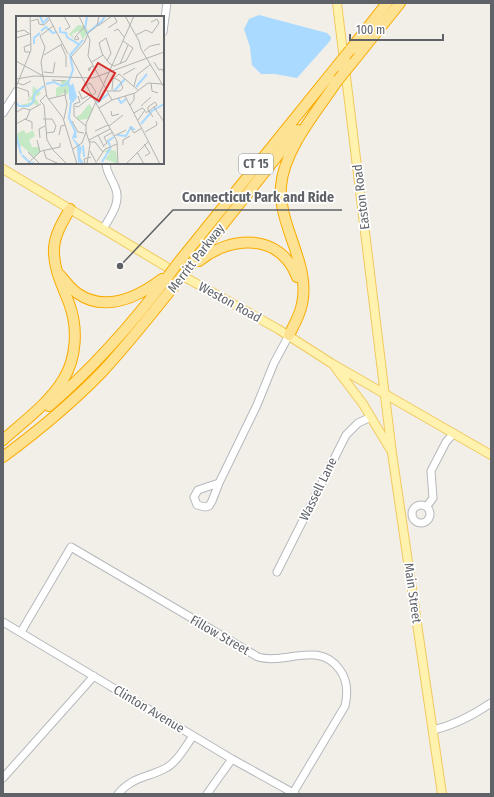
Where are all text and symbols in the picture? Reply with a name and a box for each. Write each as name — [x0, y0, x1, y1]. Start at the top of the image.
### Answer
inset map — [16, 16, 164, 164]
scale bar — [350, 16, 443, 42]
text: 100 m — [356, 23, 385, 37]
road number: CT 15 — [239, 154, 273, 174]
street label: Easton Road — [350, 164, 372, 230]
callout: Connecticut Park and Ride — [173, 184, 342, 210]
text: Connecticut Park and Ride — [182, 189, 334, 206]
street label: Merritt Parkway — [165, 221, 228, 295]
street label: Weston Road — [196, 279, 264, 325]
street label: Wassell Lane — [296, 455, 340, 523]
street label: Main Street — [401, 562, 425, 625]
street label: Fillow Street — [188, 612, 253, 658]
street label: Clinton Avenue — [111, 682, 187, 736]

